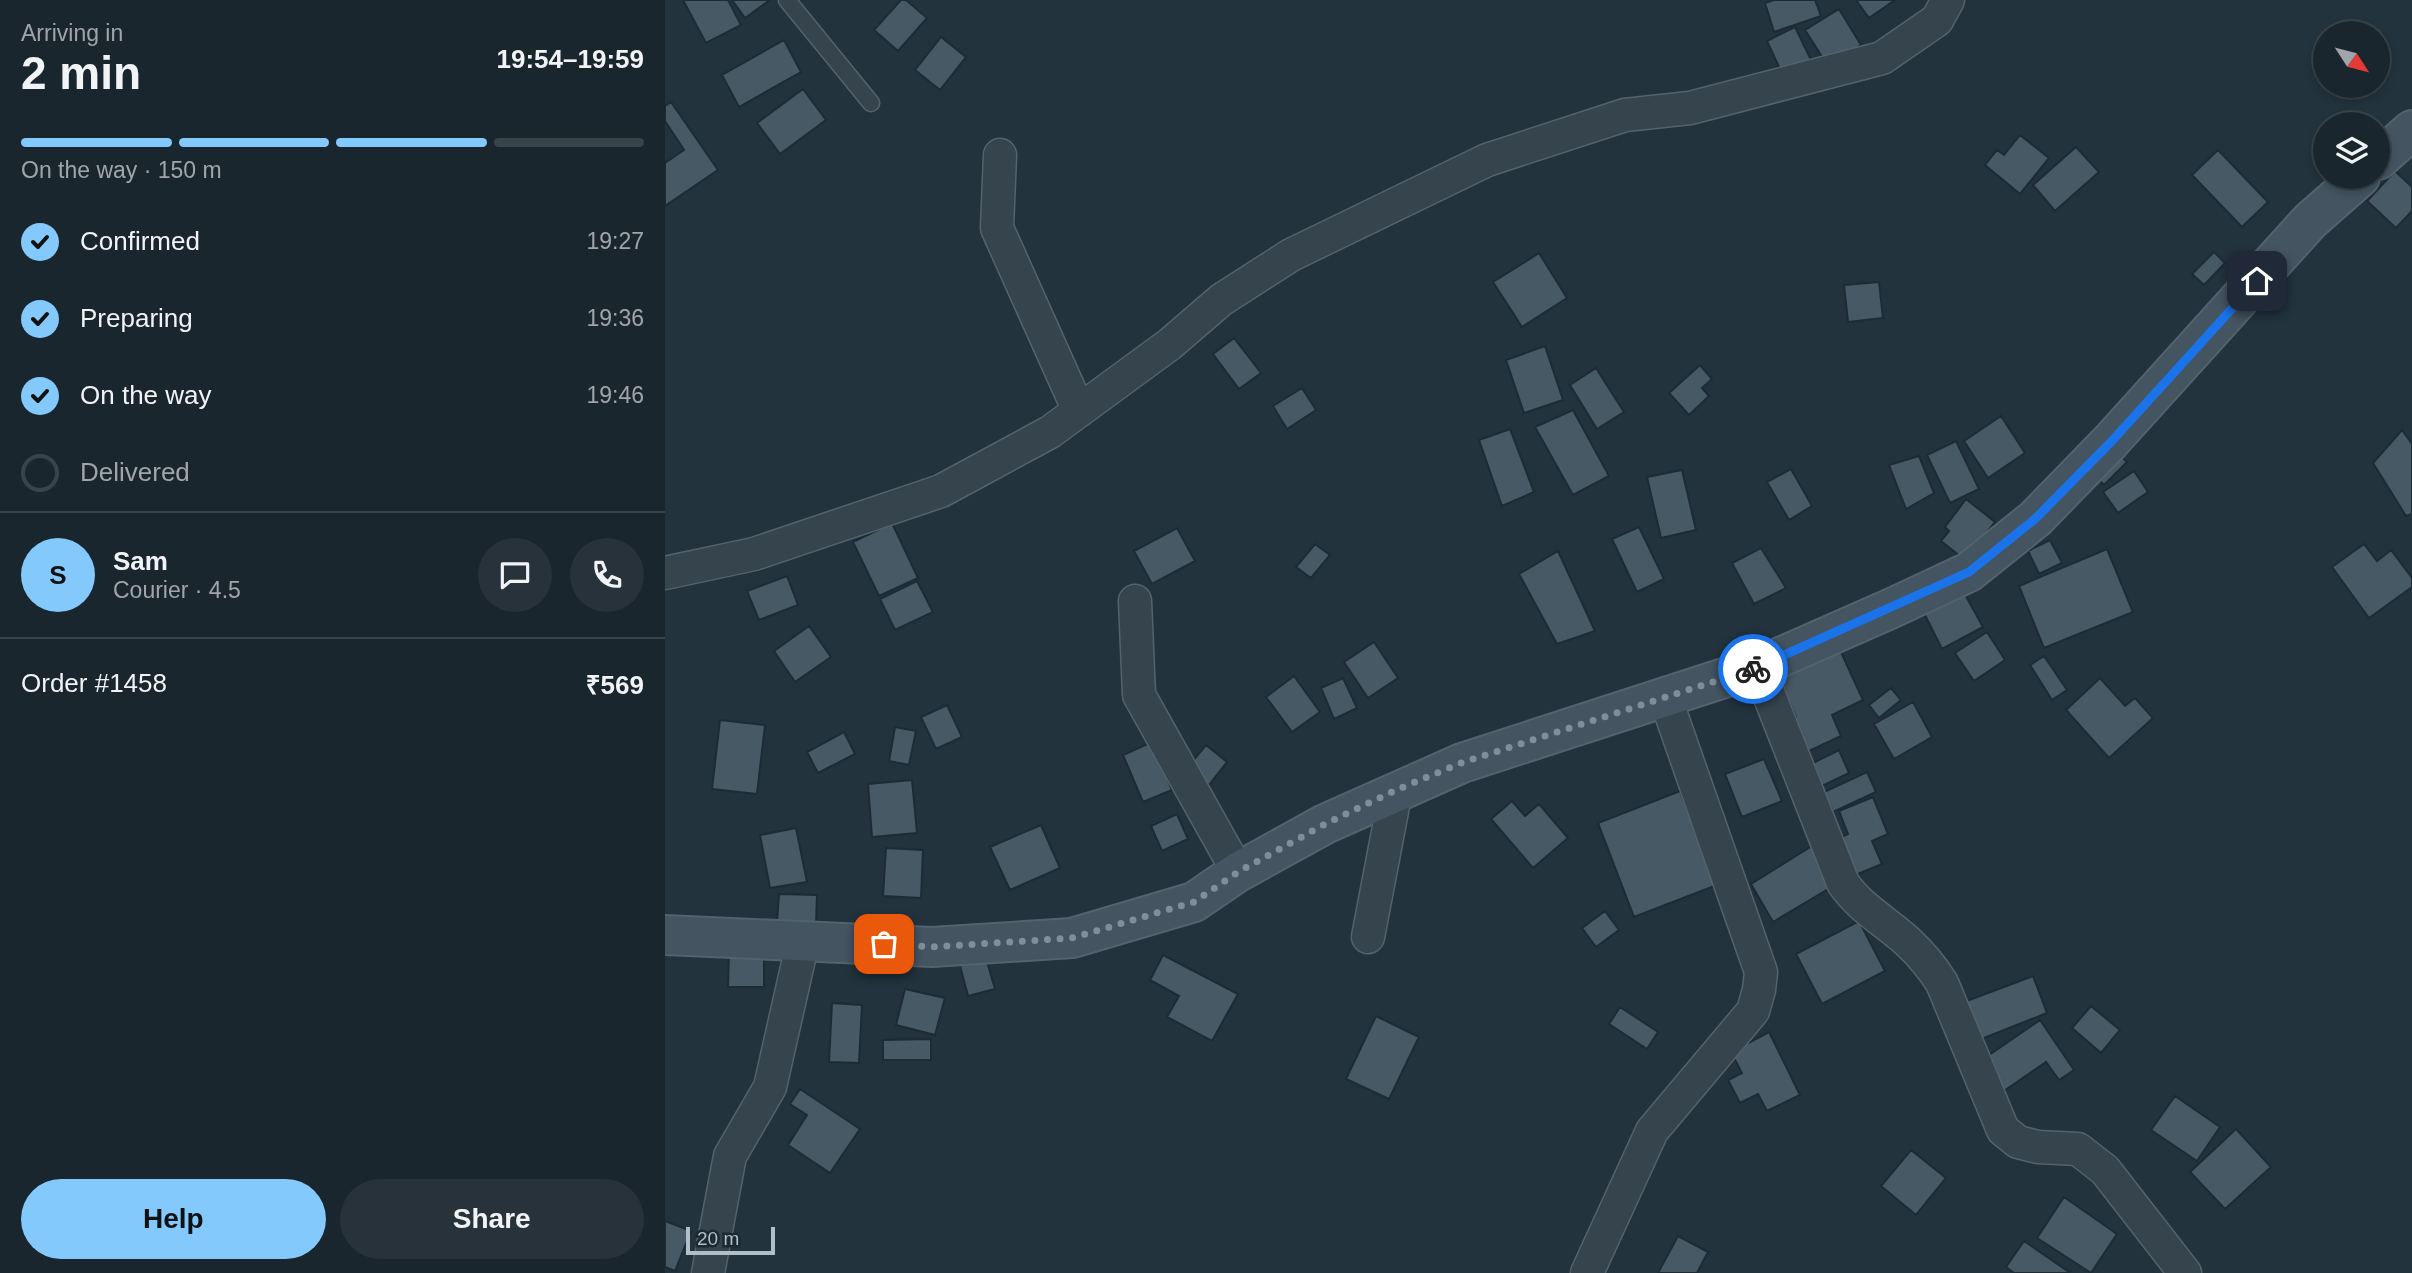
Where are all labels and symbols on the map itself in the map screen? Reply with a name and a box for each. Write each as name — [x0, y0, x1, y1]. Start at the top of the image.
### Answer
north arrow — [2313, 21, 2391, 98]
pin — [2227, 251, 2287, 311]
courier — [1718, 634, 1788, 704]
pin — [854, 914, 914, 974]
scale bar — [686, 1224, 775, 1256]

